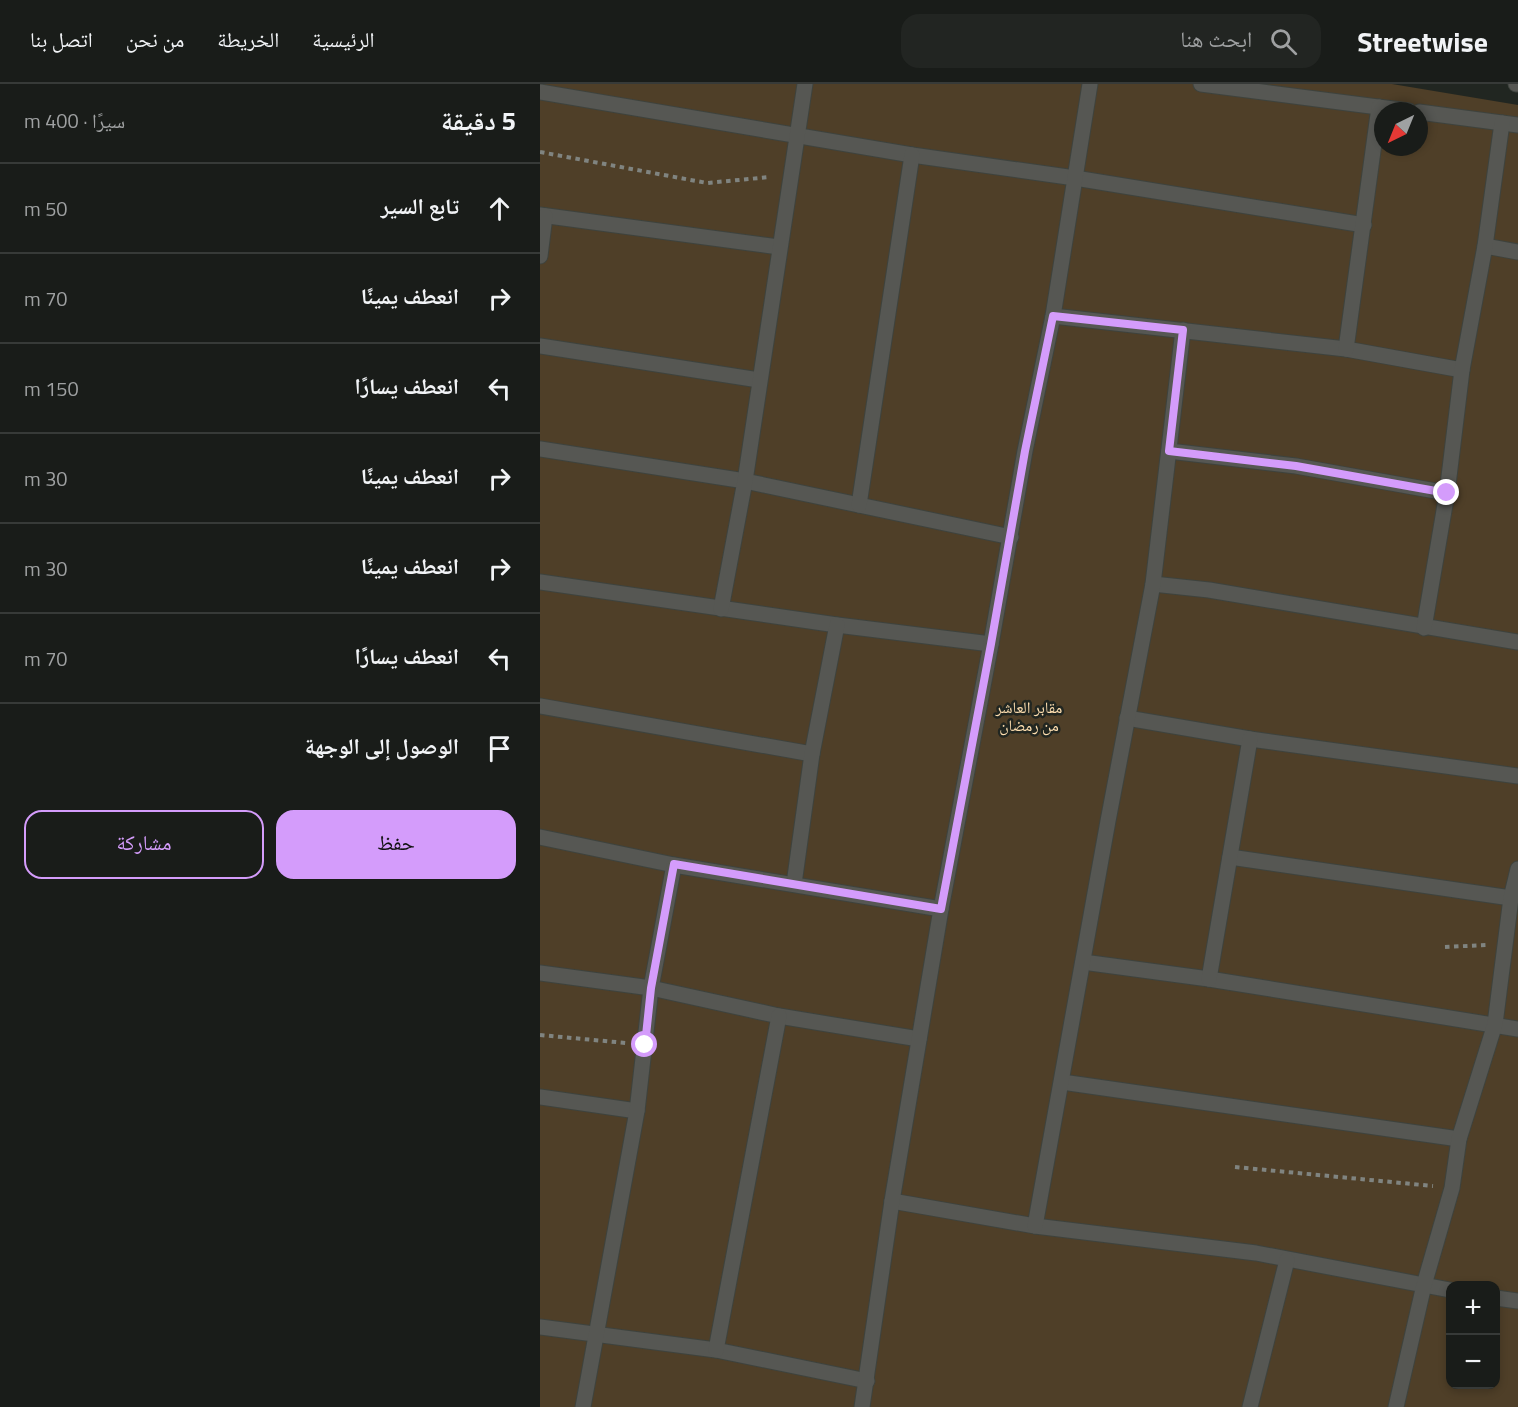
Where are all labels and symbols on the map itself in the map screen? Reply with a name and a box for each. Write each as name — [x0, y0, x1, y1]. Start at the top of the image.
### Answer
north arrow — [1374, 102, 1428, 156]
route end — [1433, 479, 1459, 505]
park label: مقابر العاشر من رمضان — [995, 695, 1062, 737]
route start — [631, 1031, 657, 1057]

